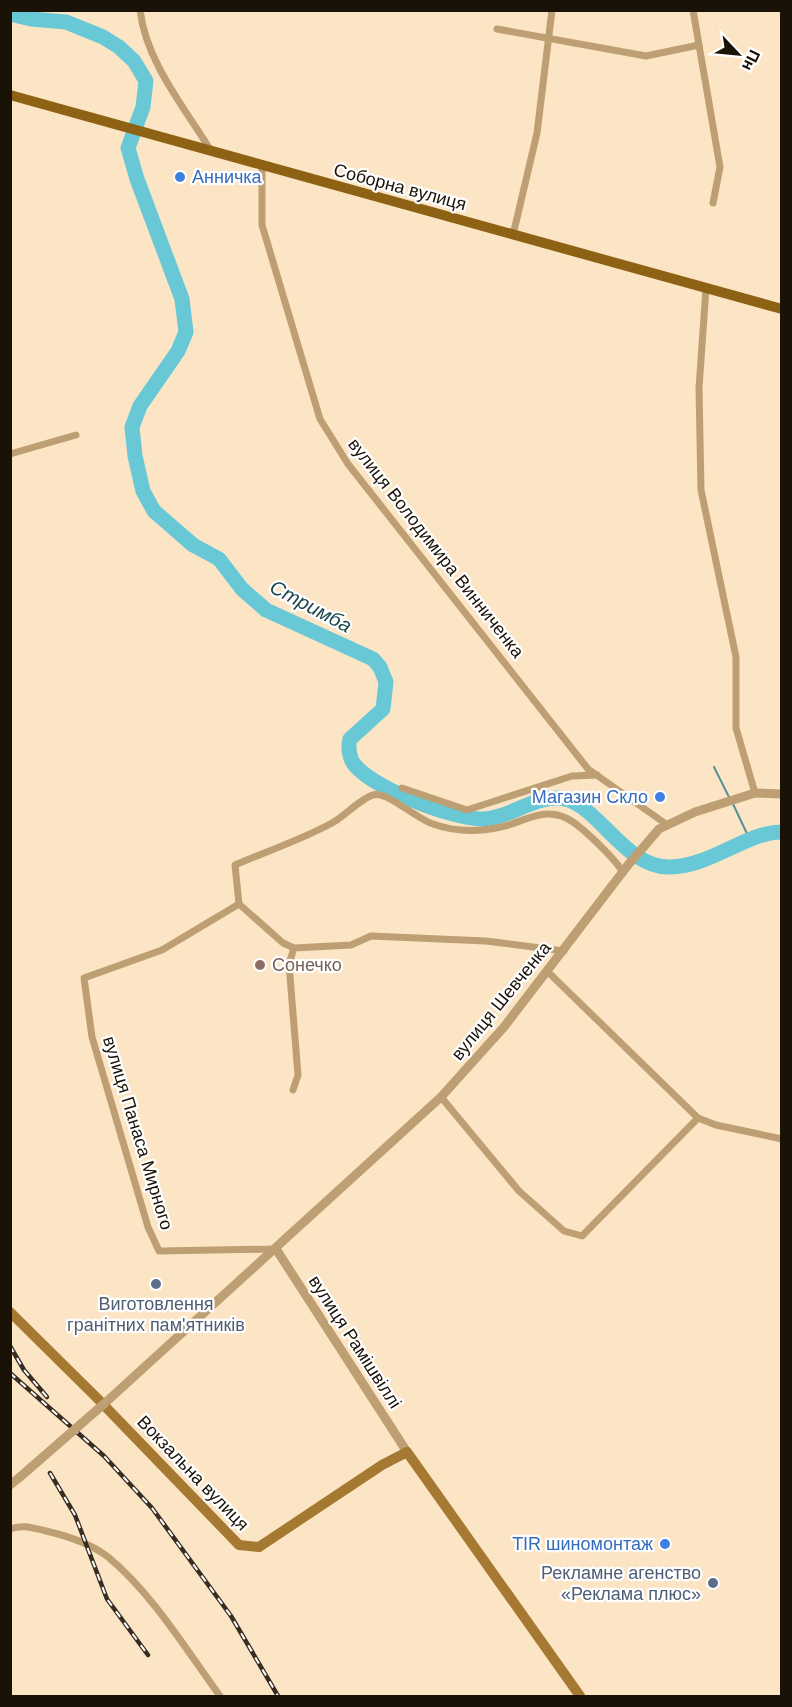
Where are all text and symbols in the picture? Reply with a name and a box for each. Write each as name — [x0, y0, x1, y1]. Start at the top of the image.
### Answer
north arrow — [708, 24, 768, 84]
text: Пн — [739, 47, 763, 74]
street label: Соборна вулиця — [331, 160, 469, 214]
place label: Анничка — [192, 167, 263, 187]
marker: Анничка — [173, 170, 187, 184]
street label: вулиця Володимира Винниченка — [344, 434, 529, 662]
water label: Стримба — [266, 575, 356, 637]
place label: Магазин Скло — [532, 787, 648, 807]
marker: Магазин Скло — [653, 790, 667, 804]
street label: вулиця Шевченка — [447, 937, 555, 1064]
place label: Сонечко — [272, 955, 342, 975]
marker: Сонечко — [253, 958, 267, 972]
street label: вулиця Панаса Мирного — [99, 1034, 177, 1232]
street label: вулиця Рамішвіллі — [305, 1272, 405, 1412]
marker: Виготовлення гранітних пам'ятників — [149, 1277, 163, 1291]
place label: Виготовлення гранітних пам'ятників — [67, 1294, 245, 1335]
street label: Вокзальна вулиця — [133, 1412, 253, 1534]
place label: TIR шиномонтаж — [512, 1534, 653, 1554]
marker: TIR шиномонтаж — [658, 1537, 672, 1551]
place label: Рекламне агенство «Реклама плюс» — [541, 1563, 701, 1604]
marker: Рекламне агенство «Реклама плюс» — [706, 1576, 720, 1590]

